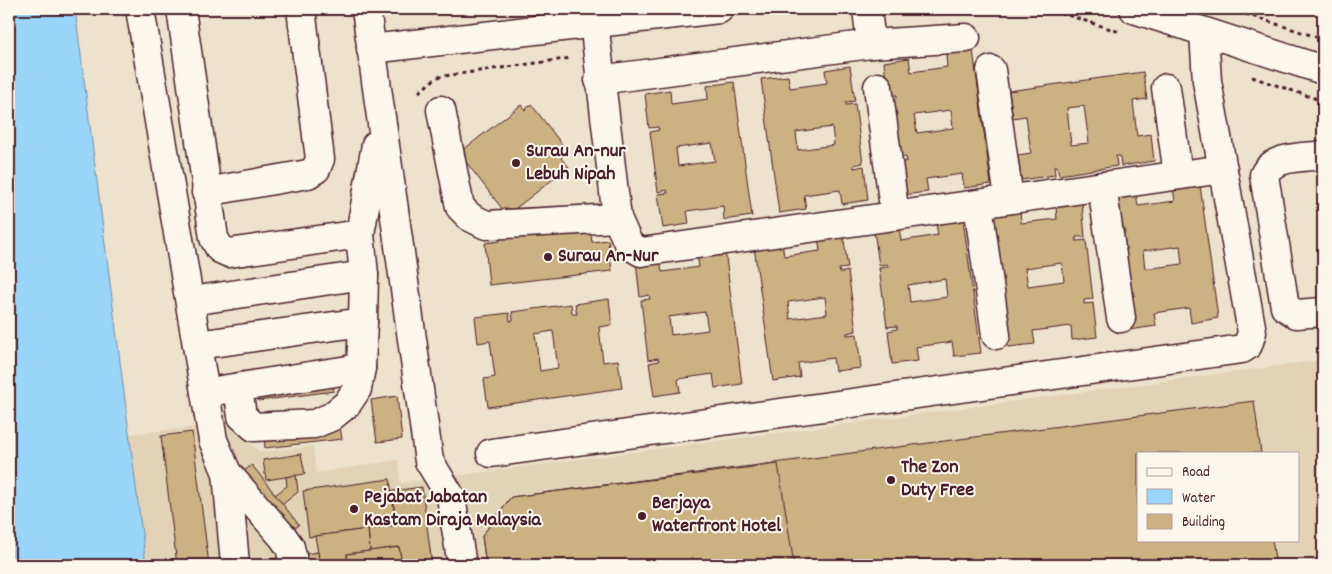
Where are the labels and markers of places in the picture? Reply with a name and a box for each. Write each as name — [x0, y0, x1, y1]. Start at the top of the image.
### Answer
place label: Surau An-nur Lebuh Nipah — [526, 138, 626, 189]
marker: Surau An-nur Lebuh Nipah — [510, 157, 522, 169]
place label: Surau An-Nur — [558, 243, 659, 271]
marker: Surau An-Nur — [542, 251, 554, 263]
place label: The Zon Duty Free — [901, 454, 974, 505]
marker: The Zon Duty Free — [885, 474, 897, 486]
place label: Pejabat Jabatan Kastam Diraja Malaysia — [364, 484, 542, 535]
place label: Berjaya Waterfront Hotel — [652, 490, 781, 541]
marker: Pejabat Jabatan Kastam Diraja Malaysia — [348, 503, 360, 515]
marker: Berjaya Waterfront Hotel — [636, 510, 648, 522]

